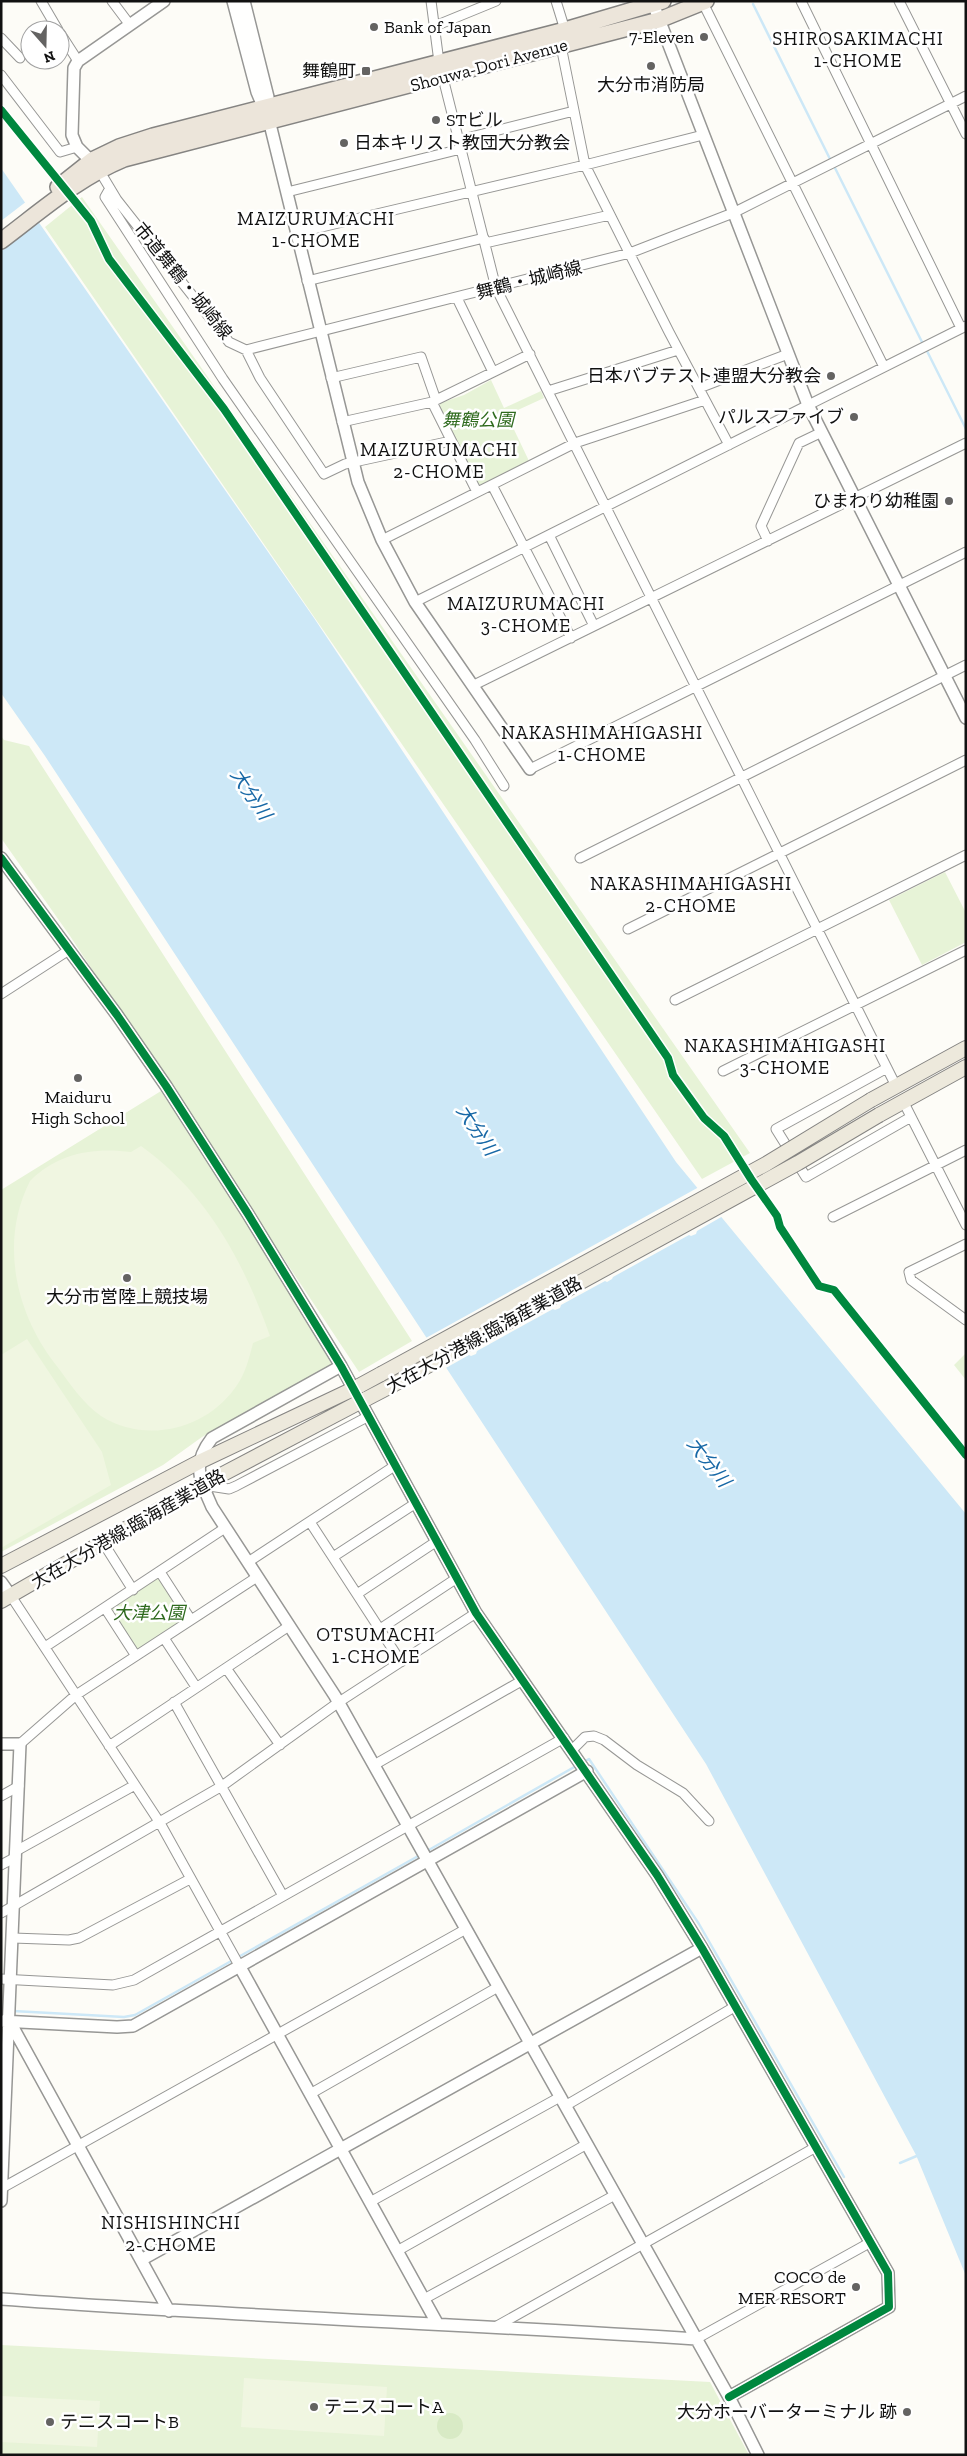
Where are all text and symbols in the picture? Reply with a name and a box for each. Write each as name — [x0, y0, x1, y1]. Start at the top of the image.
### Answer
place label: Bank of Japan — [384, 16, 492, 38]
north arrow — [20, 20, 70, 70]
marker: Bank of Japan — [368, 21, 380, 33]
place label: 7-Eleven — [629, 26, 695, 48]
district label: SHIROSAKIMACHI 1-CHOME — [772, 27, 944, 72]
marker: 7-Eleven — [698, 31, 710, 43]
street label: Shouwa-Dori Avenue — [408, 33, 570, 97]
text: N — [41, 47, 57, 67]
place label: 舞鶴町 — [302, 60, 356, 82]
marker: 大分市消防局 — [645, 60, 657, 72]
marker: 舞鶴町 — [360, 65, 372, 77]
place label: 大分市消防局 — [597, 74, 705, 96]
place label: STビル — [446, 109, 503, 131]
marker: STビル — [430, 114, 442, 126]
place label: 日本キリスト教団大分教会 — [354, 132, 570, 154]
marker: 日本キリスト教団大分教会 — [338, 137, 350, 149]
district label: MAIZURUMACHI 1-CHOME — [237, 207, 395, 252]
street label: 市道舞鶴・城崎線 — [129, 218, 237, 344]
street label: 舞鶴・城崎線 — [474, 256, 584, 304]
place label: 日本バブテスト連盟大分教会 — [587, 365, 821, 387]
marker: 日本バブテスト連盟大分教会 — [825, 370, 837, 382]
place label: パルスファイブ — [718, 406, 844, 428]
park label: 舞鶴公園 — [442, 409, 517, 431]
marker: パルスファイブ — [848, 411, 860, 423]
district label: MAIZURUMACHI 2-CHOME — [360, 438, 518, 483]
place label: ひまわり幼稚園 — [813, 490, 939, 512]
marker: ひまわり幼稚園 — [943, 495, 955, 507]
district label: MAIZURUMACHI 3-CHOME — [447, 592, 605, 637]
district label: NAKASHIMAHIGASHI 1-CHOME — [501, 721, 703, 766]
water label: 大分川 — [226, 764, 278, 826]
district label: NAKASHIMAHIGASHI 2-CHOME — [590, 872, 792, 917]
district label: NAKASHIMAHIGASHI 3-CHOME — [684, 1034, 886, 1079]
marker: Maiduru High School — [72, 1072, 84, 1084]
place label: Maiduru High School — [31, 1086, 125, 1129]
water label: 大分川 — [452, 1100, 504, 1162]
marker: 大分市営陸上競技場 — [121, 1272, 133, 1284]
street label: 大在大分港線;臨海産業道路 — [382, 1272, 586, 1398]
place label: 大分市営陸上競技場 — [46, 1286, 208, 1308]
water label: 大分川 — [682, 1432, 737, 1493]
street label: 大在大分港線;臨海産業道路 — [27, 1464, 229, 1594]
park label: 大津公園 — [113, 1602, 188, 1624]
district label: OTSUMACHI 1-CHOME — [316, 1623, 436, 1668]
district label: NISHISHINCHI 2-CHOME — [101, 2211, 241, 2256]
place label: COCO de MER RESORT — [738, 2266, 846, 2309]
marker: COCO de MER RESORT — [850, 2281, 862, 2293]
place label: テニスコートA — [324, 2396, 444, 2418]
marker: テニスコートA — [308, 2401, 320, 2413]
place label: 大分ホーバーターミナル 跡 — [677, 2401, 897, 2423]
marker: 大分ホーバーターミナル 跡 — [901, 2406, 913, 2418]
place label: テニスコートB — [60, 2411, 179, 2433]
marker: テニスコートB — [44, 2416, 56, 2428]

